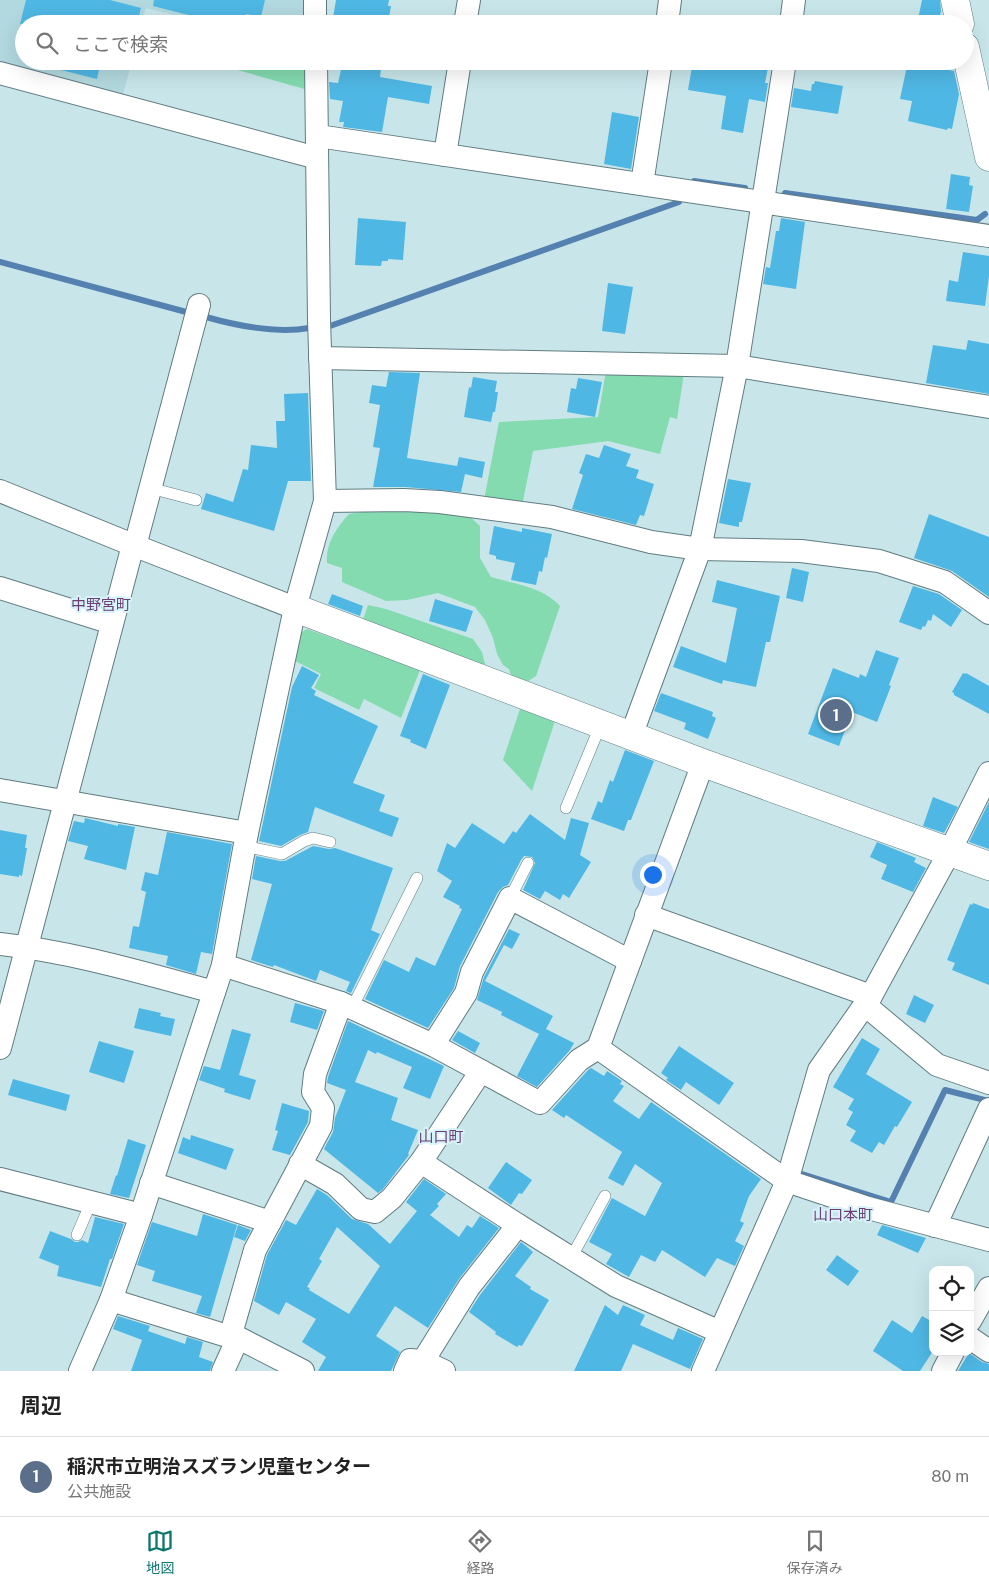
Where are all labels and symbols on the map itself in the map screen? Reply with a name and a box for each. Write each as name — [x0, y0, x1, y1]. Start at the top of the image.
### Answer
district label: 中野宮町 — [71, 596, 131, 613]
pin: 1 — [820, 696, 852, 734]
your location — [640, 862, 666, 888]
district label: 山口町 — [418, 1128, 464, 1145]
district label: 山口本町 — [813, 1206, 873, 1223]

